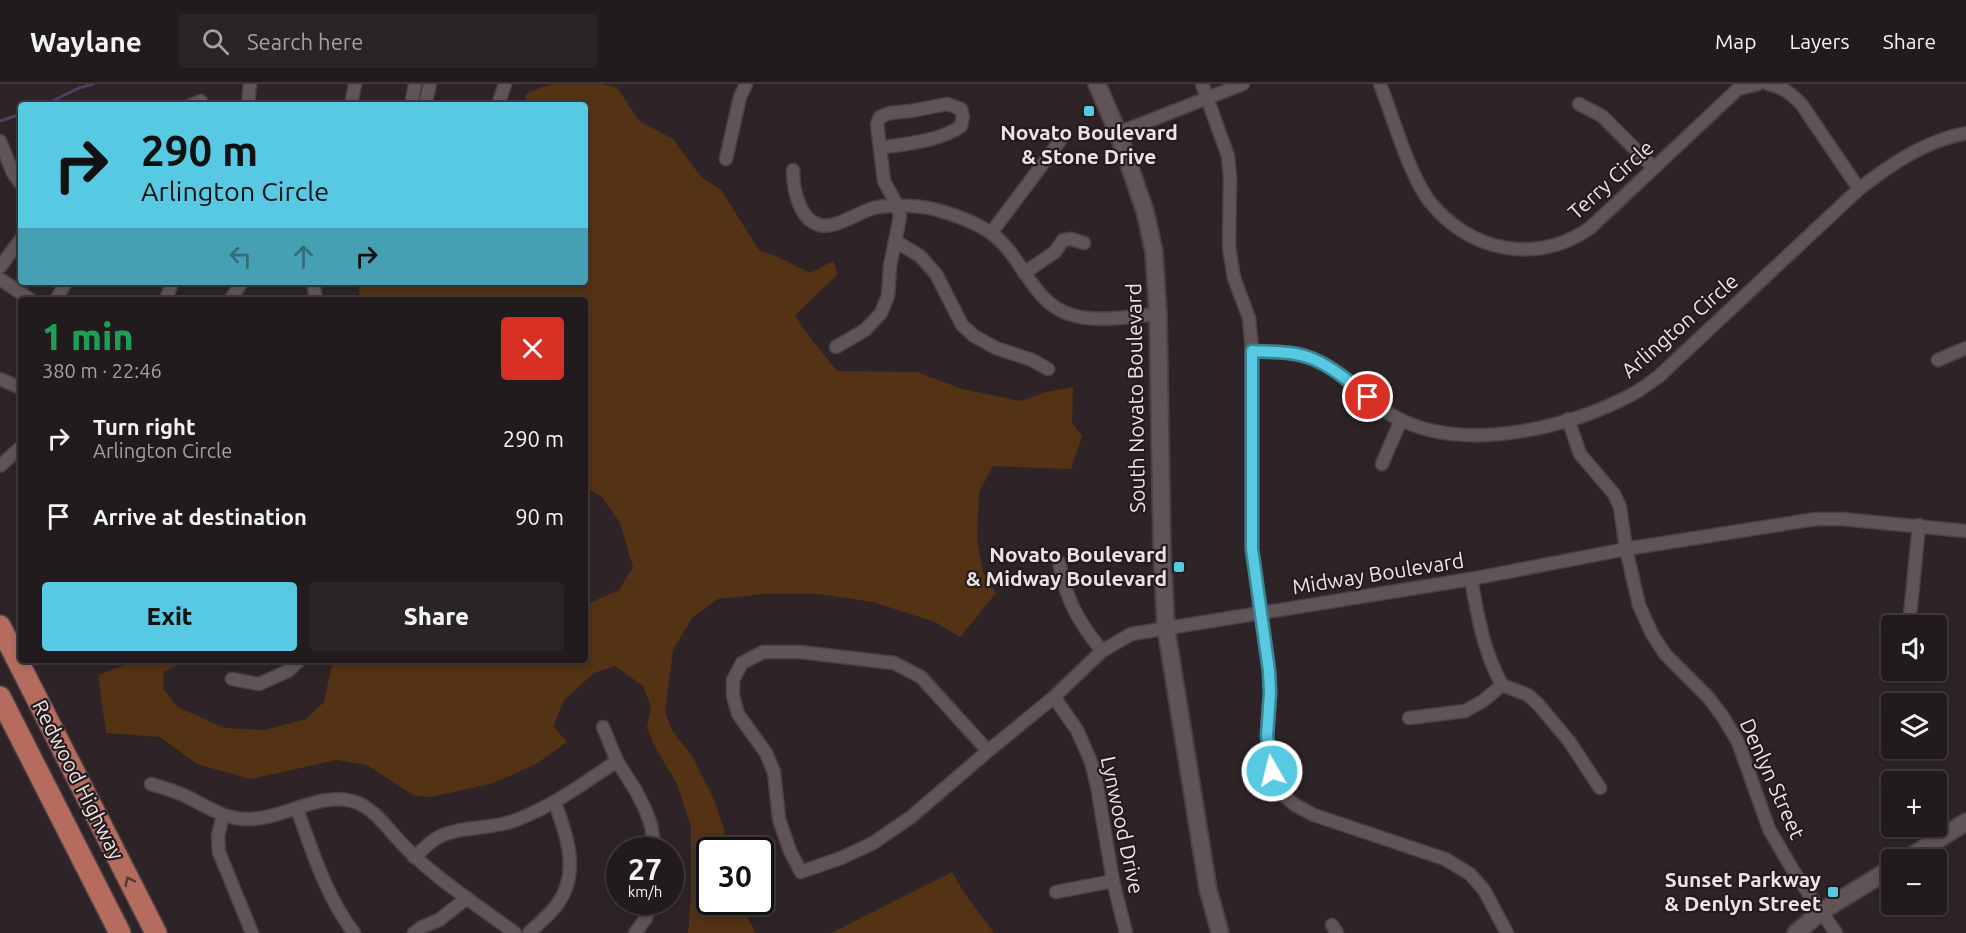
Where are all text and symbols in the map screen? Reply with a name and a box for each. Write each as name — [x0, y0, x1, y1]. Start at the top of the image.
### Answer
search box — [178, 14, 598, 68]
icon: search — [199, 25, 232, 58]
text: Waylane — [30, 26, 142, 57]
text: Search here — [247, 29, 363, 54]
text: Map — [1715, 29, 1756, 53]
text: Layers — [1789, 29, 1850, 53]
text: Share — [1883, 29, 1936, 53]
marker: Novato Boulevard & Stone Drive — [1082, 104, 1096, 118]
place label: Novato Boulevard & Stone Drive — [1000, 120, 1178, 168]
icon: right — [42, 126, 120, 204]
text: 290 m — [141, 127, 258, 174]
street label: Terry Circle — [1563, 135, 1658, 224]
text: Arlington Circle — [141, 176, 329, 206]
icon: left — [224, 240, 257, 273]
icon: ahead — [287, 240, 320, 273]
icon: right — [350, 240, 383, 273]
street label: Arlington Circle — [1616, 268, 1742, 382]
street label: South Novato Boulevard — [1121, 283, 1149, 513]
text: 1 min — [42, 316, 134, 357]
button: close — [501, 317, 564, 380]
text: 380 m · 22:46 — [42, 359, 162, 382]
pin — [1342, 371, 1393, 422]
icon: arrive — [1351, 380, 1384, 413]
text: Turn right — [93, 414, 195, 439]
icon: right — [42, 422, 75, 455]
text: 290 m — [503, 426, 564, 451]
text: Arlington Circle — [93, 439, 232, 462]
icon: arrive — [42, 500, 75, 533]
text: Arrive at destination — [93, 504, 307, 529]
text: 90 m — [515, 504, 564, 529]
place label: Novato Boulevard & Midway Boulevard — [966, 542, 1167, 590]
street label: Midway Boulevard — [1290, 548, 1465, 598]
marker: Novato Boulevard & Midway Boulevard — [1172, 560, 1186, 574]
button: Exit — [42, 582, 297, 651]
button: Share — [309, 582, 564, 651]
map controls — [1881, 615, 1947, 915]
button: sound — [1881, 615, 1947, 681]
button: layers — [1881, 693, 1947, 759]
street label: Redwood Highway — [28, 696, 129, 863]
street label: Denlyn Street — [1736, 715, 1810, 843]
position arrow — [1240, 739, 1304, 803]
street label: Lynwood Drive — [1097, 754, 1149, 896]
button: + — [1881, 771, 1947, 837]
speed limit sign: 30 — [696, 837, 774, 915]
button: − — [1881, 849, 1947, 915]
text: 27 — [628, 852, 662, 886]
place label: Sunset Parkway & Denlyn Street — [1665, 867, 1821, 915]
one-way arrow — [125, 877, 136, 887]
text: km/h — [628, 883, 662, 900]
marker: Sunset Parkway & Denlyn Street — [1826, 885, 1840, 899]

